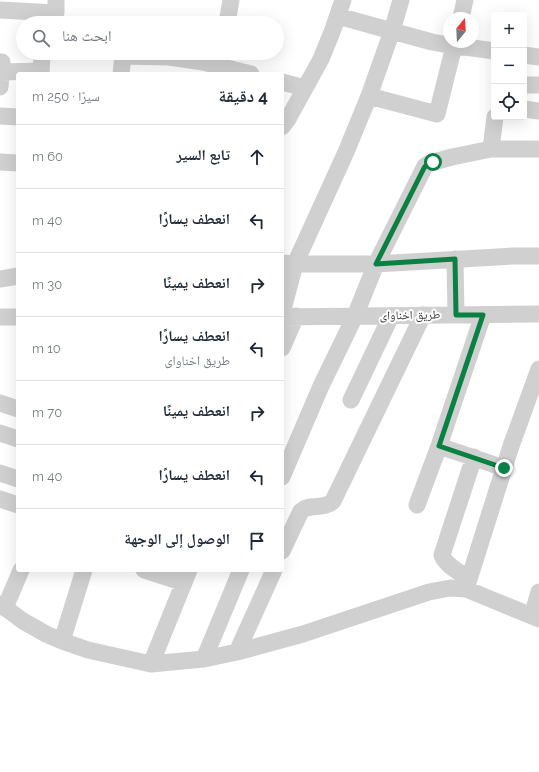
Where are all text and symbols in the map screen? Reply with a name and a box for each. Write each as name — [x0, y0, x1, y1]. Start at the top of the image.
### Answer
north arrow — [443, 12, 479, 48]
map controls — [491, 12, 527, 120]
button: + — [491, 12, 527, 48]
search box — [16, 16, 284, 60]
icon: search — [30, 27, 52, 49]
text: ابحث هنا — [62, 27, 112, 45]
button: − — [491, 48, 527, 84]
button: locate — [491, 84, 527, 120]
text: 4 دقيقة — [219, 86, 268, 106]
text: سيرًا · 250 m — [32, 89, 100, 104]
text: تابع السير — [176, 146, 230, 164]
icon: ahead — [246, 146, 268, 168]
text: 60 m — [32, 149, 63, 164]
route start — [424, 153, 442, 171]
text: انعطف يسارًا — [158, 210, 230, 228]
icon: left — [246, 210, 268, 232]
text: 40 m — [32, 213, 62, 228]
text: انعطف يمينًا — [163, 274, 230, 292]
icon: right — [246, 274, 268, 296]
text: 30 m — [32, 277, 62, 292]
street label: طريق اخناواى — [380, 307, 440, 323]
text: انعطف يسارًا — [158, 327, 230, 345]
icon: left — [246, 338, 268, 360]
text: 10 m — [32, 341, 61, 356]
text: طريق اخناواى — [164, 353, 230, 368]
text: انعطف يمينًا — [163, 402, 230, 420]
icon: right — [246, 402, 268, 424]
text: 70 m — [32, 405, 62, 420]
route end — [495, 459, 513, 477]
text: انعطف يسارًا — [158, 466, 230, 484]
icon: left — [246, 466, 268, 488]
text: 40 m — [32, 469, 62, 484]
text: الوصول إلى الوجهة — [124, 530, 230, 548]
icon: arrive — [246, 530, 268, 552]

